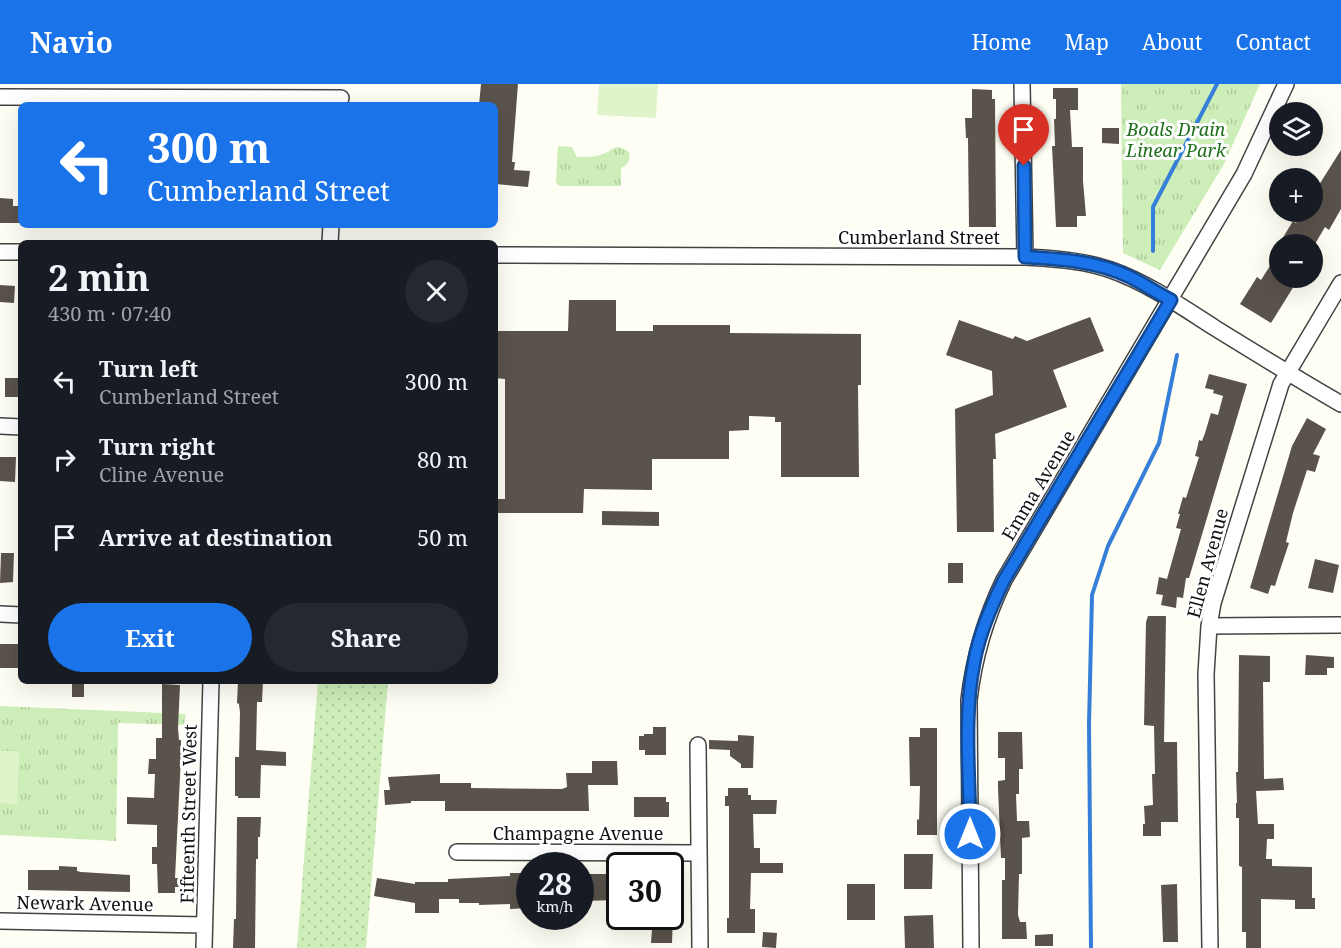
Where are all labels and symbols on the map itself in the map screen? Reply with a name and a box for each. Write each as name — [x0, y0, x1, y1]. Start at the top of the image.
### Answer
pin — [998, 104, 1049, 166]
park label: Boals Drain Linear Park — [1125, 117, 1227, 162]
street label: Cumberland Street — [838, 225, 1000, 249]
street label: Emma Avenue — [996, 426, 1080, 544]
street label: Ellen Avenue — [1181, 505, 1233, 621]
street label: Fifteenth Street West — [174, 724, 202, 904]
position arrow — [938, 802, 1002, 866]
street label: Champagne Avenue — [493, 821, 663, 845]
speed limit sign: 30 — [606, 852, 684, 930]
street label: Newark Avenue — [16, 890, 154, 916]

